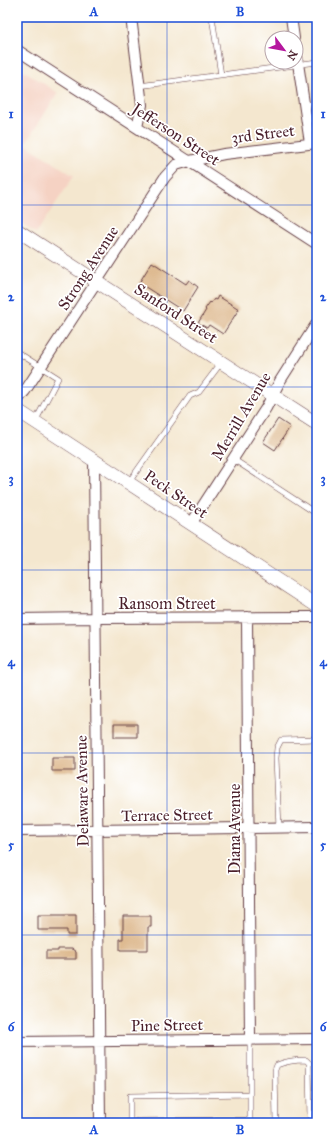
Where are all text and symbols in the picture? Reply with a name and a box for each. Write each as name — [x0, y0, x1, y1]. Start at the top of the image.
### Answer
text: A — [89, 4, 99, 20]
text: B — [236, 4, 245, 20]
north arrow — [264, 30, 304, 70]
text: N — [284, 48, 300, 63]
street label: Jefferson Street — [126, 97, 224, 170]
text: 1 — [8, 106, 14, 122]
text: 1 — [320, 106, 326, 122]
street label: 3rd Street — [230, 121, 296, 147]
street label: Strong Avenue — [54, 222, 123, 314]
street label: Sanford Street — [131, 279, 221, 347]
text: 2 — [8, 289, 15, 305]
text: 2 — [320, 289, 327, 305]
street label: Merrill Avenue — [207, 368, 275, 464]
street label: Peck Street — [141, 466, 212, 522]
text: 3 — [8, 471, 14, 487]
text: 3 — [320, 471, 326, 487]
street label: Ransom Street — [118, 594, 216, 613]
text: 4 — [7, 654, 15, 670]
text: 4 — [319, 654, 327, 670]
street label: Delaware Avenue — [72, 735, 92, 847]
street label: Diana Avenue — [225, 783, 244, 874]
street label: Terrace Street — [121, 805, 213, 825]
text: 5 — [8, 837, 15, 853]
text: 5 — [320, 837, 327, 853]
street label: Pine Street — [131, 1015, 204, 1035]
text: 6 — [8, 1019, 16, 1035]
text: 6 — [320, 1019, 328, 1035]
text: A — [89, 1122, 99, 1138]
text: B — [236, 1122, 245, 1138]

